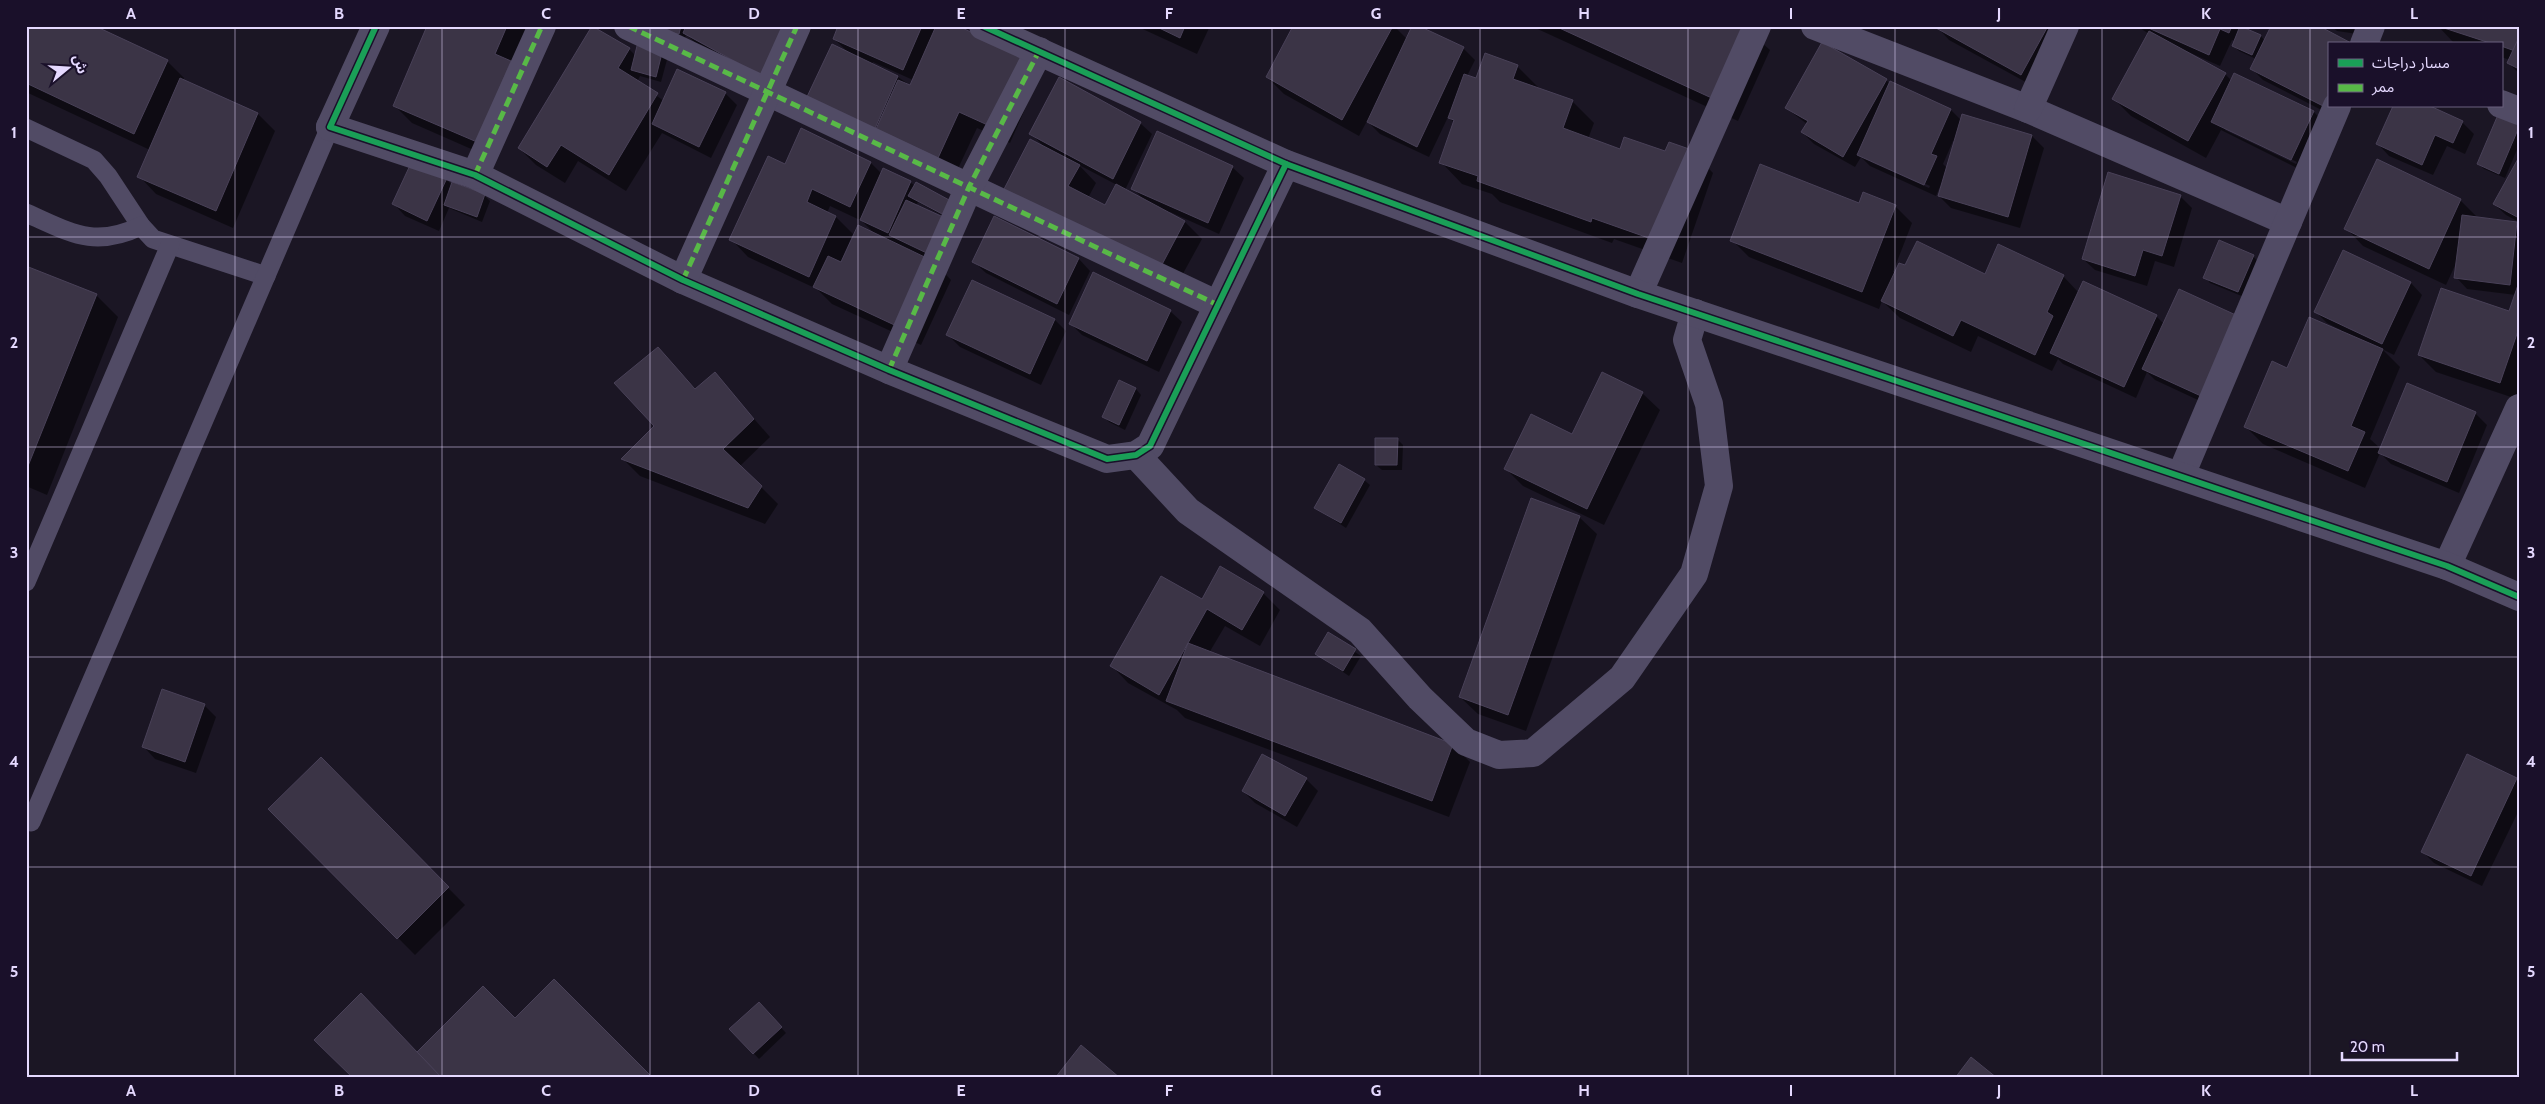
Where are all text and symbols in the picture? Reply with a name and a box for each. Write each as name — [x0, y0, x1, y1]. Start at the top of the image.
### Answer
text: A — [126, 4, 136, 23]
text: B — [334, 4, 344, 23]
text: C — [541, 4, 551, 23]
text: D — [748, 4, 760, 23]
text: E — [956, 4, 966, 23]
text: F — [1165, 4, 1174, 23]
text: G — [1371, 4, 1381, 23]
text: H — [1578, 4, 1590, 23]
text: I — [1789, 4, 1793, 23]
text: J — [1996, 4, 2001, 23]
text: K — [2201, 4, 2211, 23]
text: L — [2410, 4, 2418, 23]
north arrow — [42, 42, 92, 92]
legend — [2328, 42, 2502, 108]
text: ش — [69, 52, 92, 76]
text: مسار دراجات — [2372, 54, 2450, 72]
text: ممر — [2371, 78, 2395, 96]
text: 1 — [11, 123, 17, 142]
text: 1 — [2528, 123, 2534, 142]
text: 2 — [10, 333, 18, 352]
text: 2 — [2527, 333, 2535, 352]
text: 3 — [10, 543, 18, 562]
text: 3 — [2527, 543, 2535, 562]
text: 4 — [9, 752, 19, 771]
text: 4 — [2526, 752, 2536, 771]
text: 5 — [10, 962, 18, 981]
text: 5 — [2527, 962, 2535, 981]
scale bar — [2342, 1029, 2458, 1061]
text: 20 m — [2350, 1038, 2385, 1056]
text: A — [126, 1081, 136, 1100]
text: B — [334, 1081, 344, 1100]
text: C — [541, 1081, 551, 1100]
text: D — [748, 1081, 760, 1100]
text: E — [956, 1081, 966, 1100]
text: F — [1165, 1081, 1174, 1100]
text: G — [1371, 1081, 1381, 1100]
text: H — [1578, 1081, 1590, 1100]
text: I — [1789, 1081, 1793, 1100]
text: J — [1996, 1081, 2001, 1100]
text: K — [2201, 1081, 2211, 1100]
text: L — [2410, 1081, 2418, 1100]

